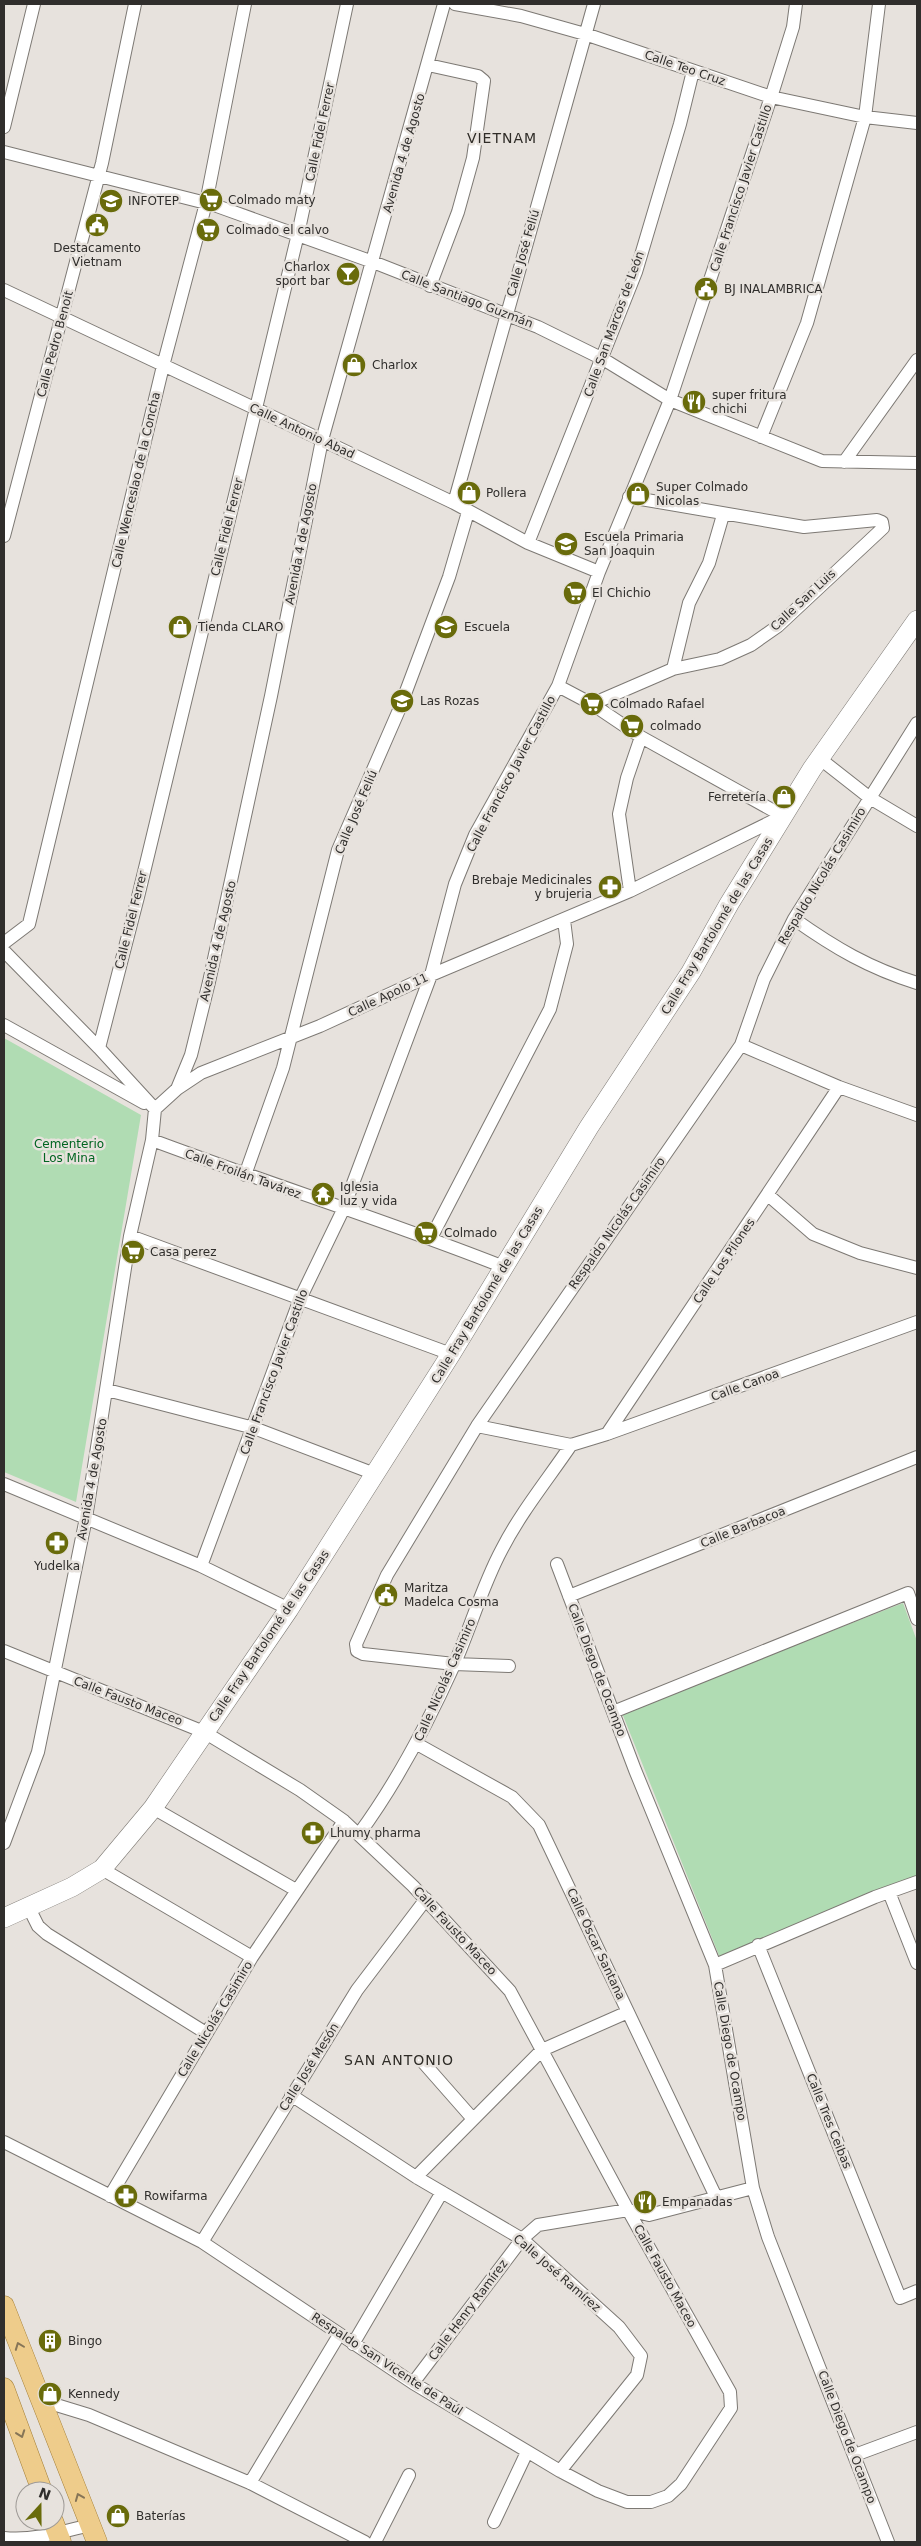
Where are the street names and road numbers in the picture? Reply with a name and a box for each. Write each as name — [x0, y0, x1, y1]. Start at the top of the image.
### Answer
street label: Calle Teo Cruz — [643, 48, 727, 88]
street label: Calle Fidel Ferrer — [303, 81, 337, 183]
street label: Avenida 4 de Agosto — [380, 92, 428, 214]
street label: Calle Francisco Javier Castillo — [707, 103, 775, 273]
street label: Calle José Feliú — [504, 208, 542, 298]
street label: Calle San Marcos de León — [581, 249, 647, 399]
street label: Calle Santiago Guzmán — [399, 267, 535, 331]
street label: Calle Pedro Benoit — [34, 289, 76, 399]
street label: Calle Wenceslao de la Concha — [109, 391, 163, 569]
street label: Calle Antonio Abad — [247, 400, 357, 462]
street label: Calle Fidel Ferrer — [208, 477, 246, 577]
street label: Avenida 4 de Agosto — [282, 482, 320, 606]
street label: Calle San Luis — [768, 566, 838, 634]
street label: Calle Francisco Javier Castillo — [464, 693, 558, 855]
street label: Calle José Feliú — [332, 768, 380, 856]
street label: Respaldo Nicolás Casimiro — [775, 805, 869, 947]
street label: Calle Fray Bartolomé de las Casas — [658, 835, 776, 1017]
street label: Calle Fidel Ferrer — [112, 870, 150, 970]
street label: Avenida 4 de Agosto — [197, 879, 239, 1003]
street label: Calle Apolo 11 — [346, 970, 430, 1020]
street label: Calle Froilán Tavárez — [183, 1146, 303, 1202]
street label: Respaldo Nicolás Casimiro — [566, 1154, 668, 1292]
street label: Calle Fray Bartolomé de las Casas — [428, 1204, 546, 1386]
street label: Calle Los Pilones — [690, 1216, 758, 1306]
street label: Calle Francisco Javier Castillo — [238, 1287, 310, 1457]
street label: Calle Canoa — [709, 1366, 781, 1404]
street label: Avenida 4 de Agosto — [74, 1417, 110, 1541]
street label: Calle Barbacoa — [698, 1504, 788, 1550]
street label: Calle Fray Bartolomé de las Casas — [206, 1547, 332, 1725]
street label: Calle Diego de Ocampo — [565, 1602, 629, 1738]
street label: Calle Nicolás Casimiro — [412, 1616, 478, 1744]
street label: Calle Fausto Maceo — [72, 1674, 184, 1728]
street label: Calle Fausto Maceo — [410, 1884, 500, 1978]
street label: Calle Óscar Santana — [564, 1886, 629, 2002]
street label: Calle Nicolás Casimiro — [175, 1958, 255, 2080]
street label: Calle Diego de Ocampo — [711, 1980, 749, 2122]
street label: Calle José Mesón — [276, 2021, 342, 2113]
street label: Calle Tres Ceibas — [803, 2071, 855, 2171]
street label: Calle Fausto Maceo — [631, 2222, 699, 2330]
street label: Calle José Ramírez — [511, 2231, 603, 2315]
street label: Calle Henry Ramírez — [426, 2257, 510, 2363]
street label: Respaldo San Vicente de Paúl — [309, 2310, 465, 2418]
street label: Calle Diego de Ocampo — [815, 2369, 879, 2505]

